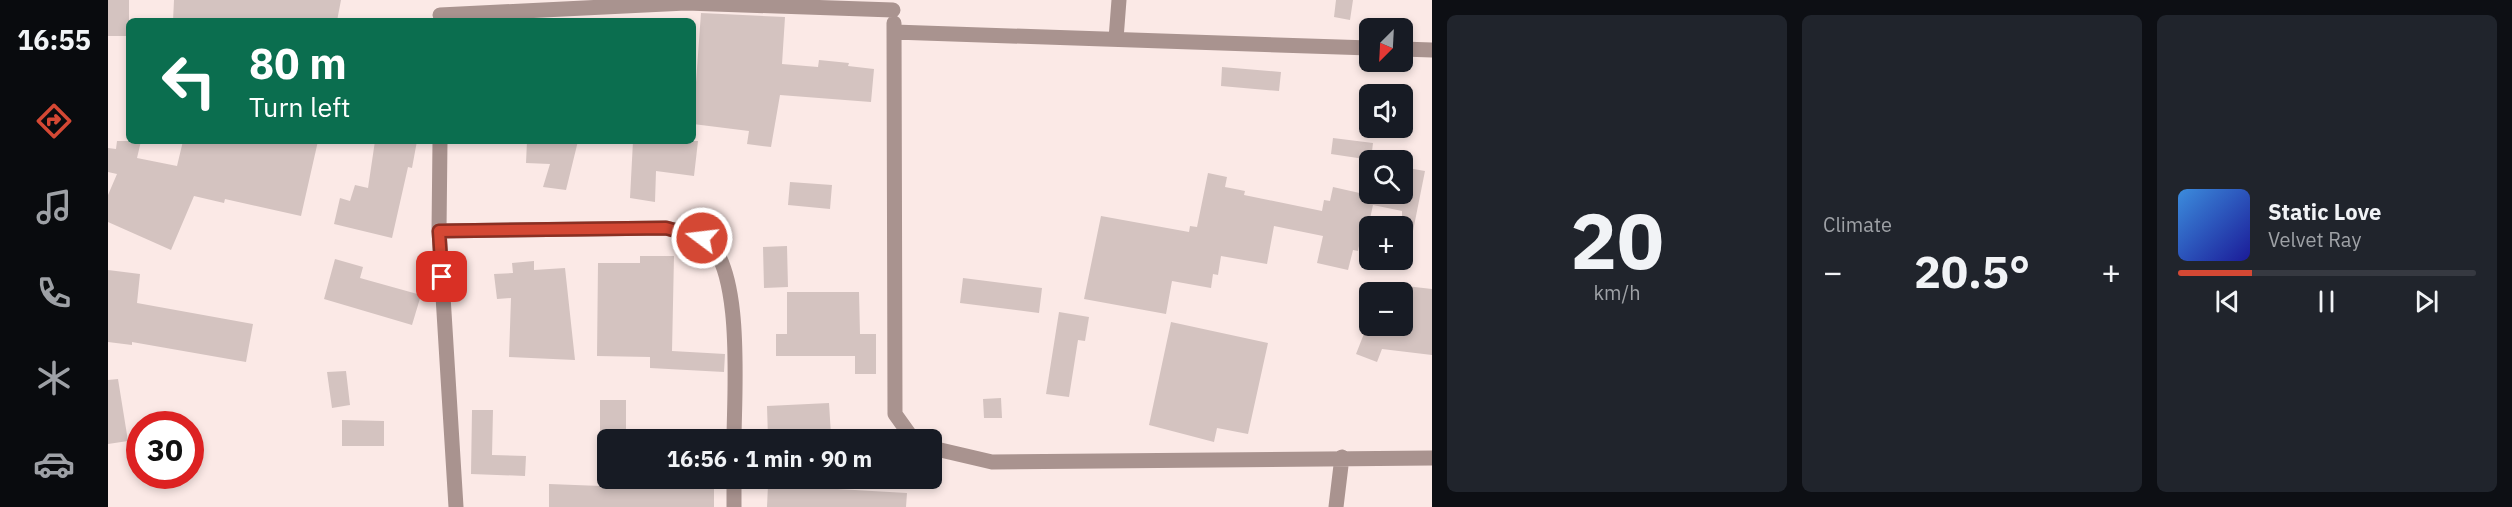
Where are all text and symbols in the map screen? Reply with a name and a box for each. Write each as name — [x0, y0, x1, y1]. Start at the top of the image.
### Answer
north arrow — [1359, 18, 1413, 72]
map controls — [1359, 18, 1413, 336]
text: 16:55 — [17, 22, 91, 57]
text: 80 m — [249, 36, 347, 91]
icon: left — [150, 42, 228, 120]
button: sound — [1359, 84, 1413, 138]
text: Turn left — [249, 89, 350, 124]
icon: directions — [33, 100, 75, 142]
button: search — [1359, 150, 1413, 204]
icon: music — [33, 186, 75, 228]
text: 20 — [1570, 189, 1664, 290]
text: Static Love — [2268, 197, 2381, 226]
position arrow — [670, 206, 734, 270]
text: Climate — [1823, 211, 1892, 238]
button: + — [1359, 216, 1413, 270]
text: Velvet Ray — [2268, 226, 2361, 253]
text: 20.5° — [1914, 242, 2030, 300]
text: − — [1823, 250, 1843, 293]
text: + — [2101, 250, 2121, 293]
pin — [416, 251, 467, 302]
icon: arrive — [425, 260, 458, 293]
icon: phone — [33, 272, 75, 314]
text: km/h — [1593, 279, 1641, 306]
button: − — [1359, 282, 1413, 336]
icon: previous — [2211, 285, 2244, 318]
icon: pause — [2310, 285, 2343, 318]
icon: next — [2410, 285, 2443, 318]
icon: climate — [33, 357, 75, 399]
speed limit sign: 30 — [126, 411, 204, 489]
icon: car — [33, 443, 75, 485]
text: 16:56 · 1 min · 90 m — [667, 444, 872, 473]

